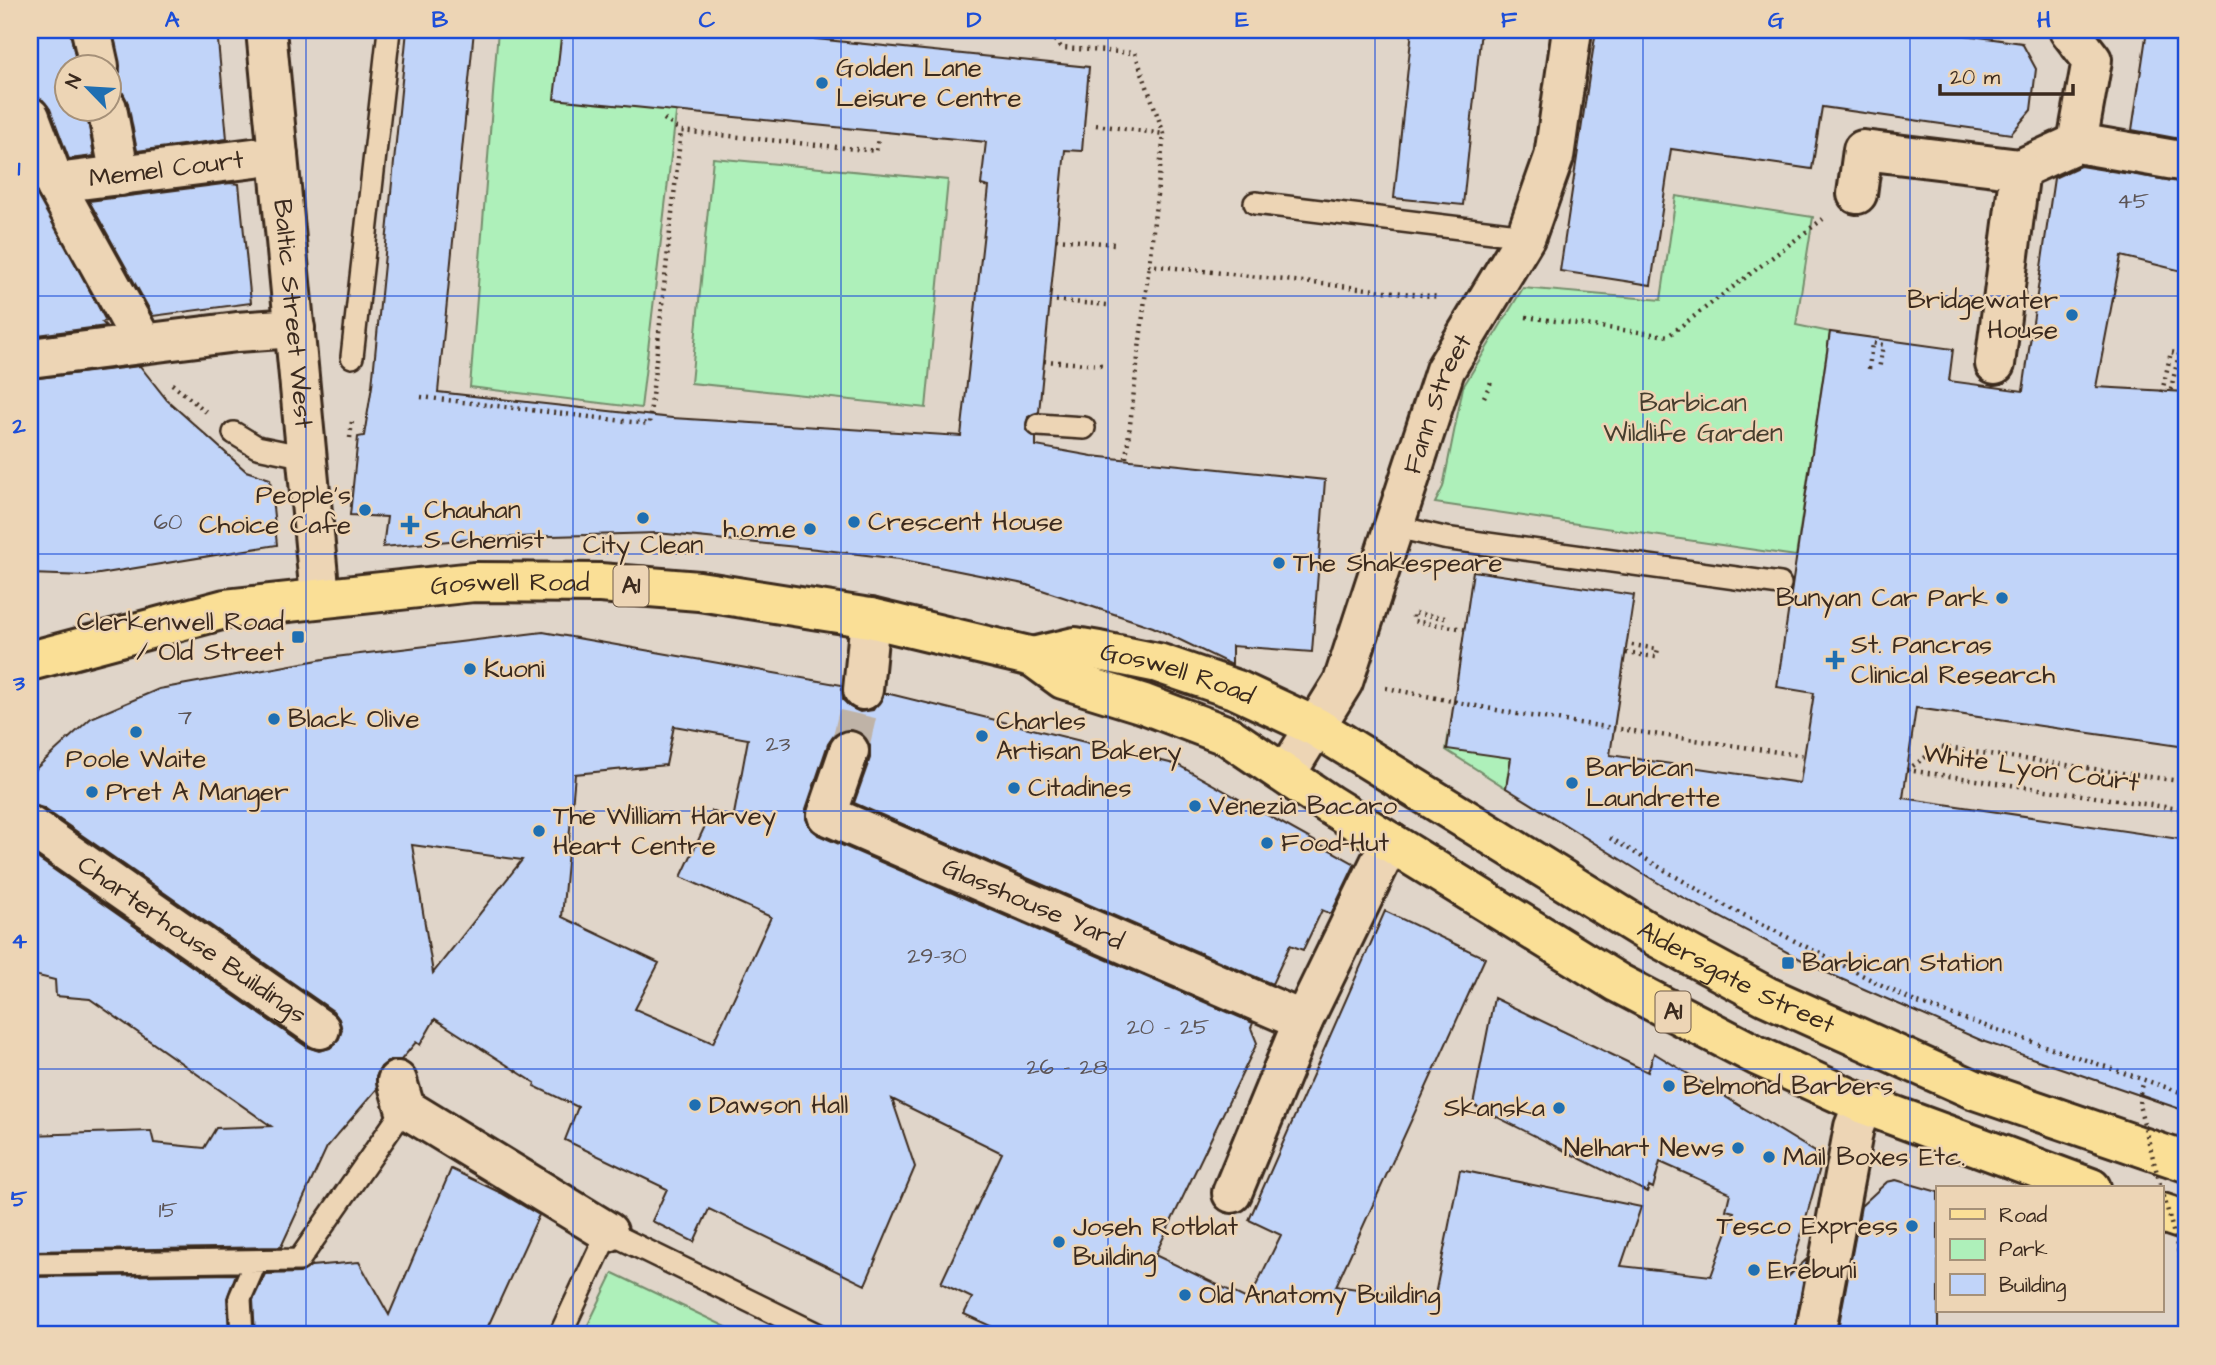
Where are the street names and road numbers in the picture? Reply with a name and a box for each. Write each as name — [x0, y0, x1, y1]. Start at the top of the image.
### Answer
street label: Memel Court — [87, 141, 246, 197]
street label: Baltic Street West — [264, 198, 322, 430]
street label: Fann Street — [1394, 326, 1481, 479]
street label: Goswell Road — [428, 564, 589, 605]
road number: A1 — [614, 566, 648, 606]
street label: Goswell Road — [1097, 634, 1260, 714]
street label: White Lyon Court — [1920, 735, 2142, 803]
street label: Charterhouse Buildings — [70, 847, 314, 1032]
street label: Glasshouse Yard — [936, 849, 1129, 959]
street label: Aldersgate Street — [1630, 912, 1841, 1043]
road number: A1 — [1656, 992, 1690, 1032]

